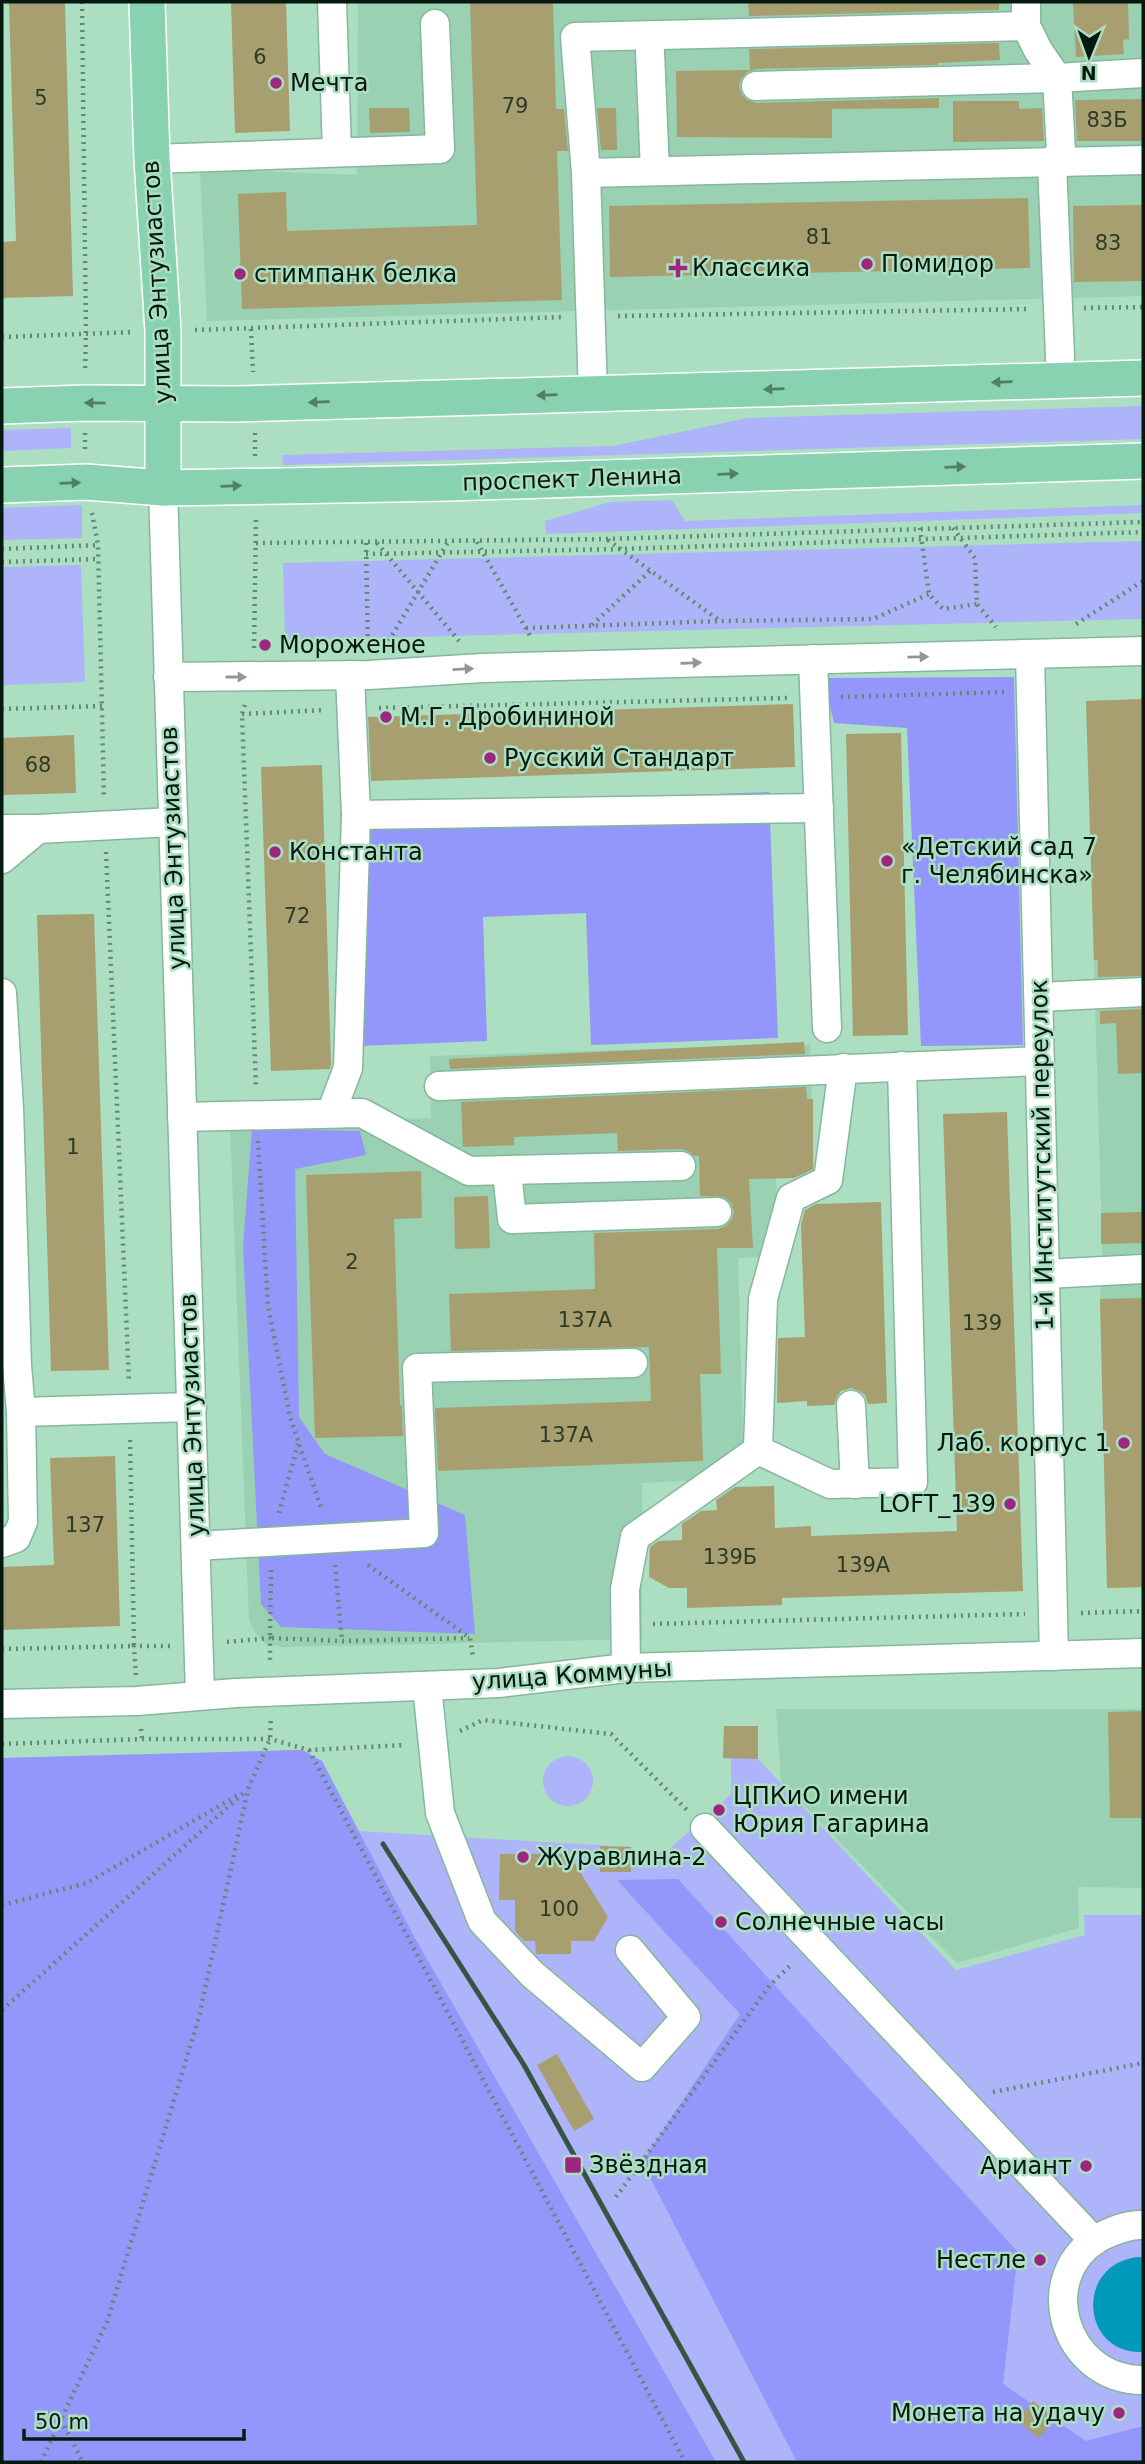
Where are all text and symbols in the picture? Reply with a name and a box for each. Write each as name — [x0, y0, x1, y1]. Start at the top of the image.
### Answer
north arrow — [1054, 21, 1124, 91]
house number: 6 — [253, 45, 267, 69]
text: N — [1081, 62, 1097, 84]
place label: Мечта — [290, 69, 368, 97]
marker: Мечта — [268, 75, 284, 91]
house number: 5 — [34, 86, 48, 110]
house number: 79 — [502, 94, 528, 118]
house number: 83Б — [1086, 108, 1128, 132]
street label: улица Энтузиастов — [137, 160, 177, 404]
house number: 81 — [806, 225, 832, 249]
house number: 83 — [1095, 231, 1121, 255]
place label: Помидор — [881, 250, 994, 278]
place label: Классика — [692, 254, 810, 282]
marker: Помидор — [859, 256, 875, 272]
place label: стимпанк белка — [254, 260, 457, 288]
marker: Классика — [670, 260, 686, 276]
marker: стимпанк белка — [232, 266, 248, 282]
one-way arrow — [990, 377, 1012, 388]
one-way arrow — [763, 383, 785, 394]
one-way arrow — [536, 390, 558, 401]
one-way arrow — [308, 396, 330, 407]
one-way arrow — [84, 397, 106, 409]
street label: проспект Ленина — [462, 461, 682, 497]
one-way arrow — [944, 462, 966, 473]
one-way arrow — [717, 469, 739, 480]
one-way arrow — [59, 477, 81, 488]
one-way arrow — [220, 480, 242, 491]
place label: Мороженое — [279, 631, 426, 659]
marker: Мороженое — [257, 637, 273, 653]
one-way arrow — [907, 651, 929, 662]
one-way arrow — [680, 657, 702, 668]
one-way arrow — [452, 664, 474, 675]
one-way arrow — [225, 671, 247, 683]
place label: М.Г. Дробининой — [400, 703, 615, 731]
marker: М.Г. Дробининой — [378, 709, 394, 725]
street label: улица Энтузиастов — [155, 726, 191, 970]
place label: Русский Стандарт — [504, 744, 734, 772]
marker: Русский Стандарт — [482, 750, 498, 766]
house number: 68 — [25, 753, 51, 777]
place label: «Детский сад 7 г. Челябинска» — [901, 833, 1097, 889]
place label: Константа — [289, 838, 423, 866]
marker: Константа — [267, 844, 283, 860]
marker: «Детский сад 7 г. Челябинска» — [879, 853, 895, 869]
house number: 72 — [284, 904, 310, 928]
street label: 1-й Институтский переулок — [1025, 979, 1059, 1331]
house number: 1 — [66, 1135, 80, 1159]
house number: 2 — [345, 1250, 359, 1274]
street label: улица Энтузиастов — [174, 1293, 210, 1537]
house number: 137А — [558, 1308, 613, 1332]
house number: 139 — [962, 1311, 1002, 1335]
house number: 137А — [539, 1423, 594, 1447]
place label: Лаб. корпус 1 — [937, 1429, 1110, 1457]
marker: Лаб. корпус 1 — [1116, 1435, 1132, 1451]
place label: LOFT_139 — [879, 1490, 996, 1518]
marker: LOFT_139 — [1002, 1496, 1018, 1512]
house number: 137 — [65, 1513, 105, 1537]
house number: 139Б — [703, 1545, 757, 1569]
house number: 139А — [836, 1553, 891, 1577]
street label: улица Коммуны — [471, 1654, 673, 1696]
place label: ЦПКиО имени Юрия Гагарина — [733, 1782, 930, 1838]
marker: ЦПКиО имени Юрия Гагарина — [711, 1802, 727, 1818]
place label: Журавлина-2 — [537, 1843, 706, 1871]
marker: Журавлина-2 — [515, 1849, 531, 1865]
house number: 100 — [539, 1897, 579, 1921]
place label: Солнечные часы — [735, 1908, 944, 1936]
marker: Солнечные часы — [713, 1914, 729, 1930]
place label: Звёздная — [589, 2151, 708, 2179]
place label: Ариант — [980, 2152, 1072, 2180]
marker: Звёздная — [563, 2155, 583, 2175]
marker: Ариант — [1078, 2158, 1094, 2174]
place label: Нестле — [936, 2246, 1026, 2274]
marker: Нестле — [1032, 2252, 1048, 2268]
scale bar — [24, 2398, 245, 2442]
place label: Монета на удачу — [891, 2399, 1105, 2427]
marker: Монета на удачу — [1111, 2405, 1127, 2421]
text: 50 m — [35, 2410, 89, 2434]

